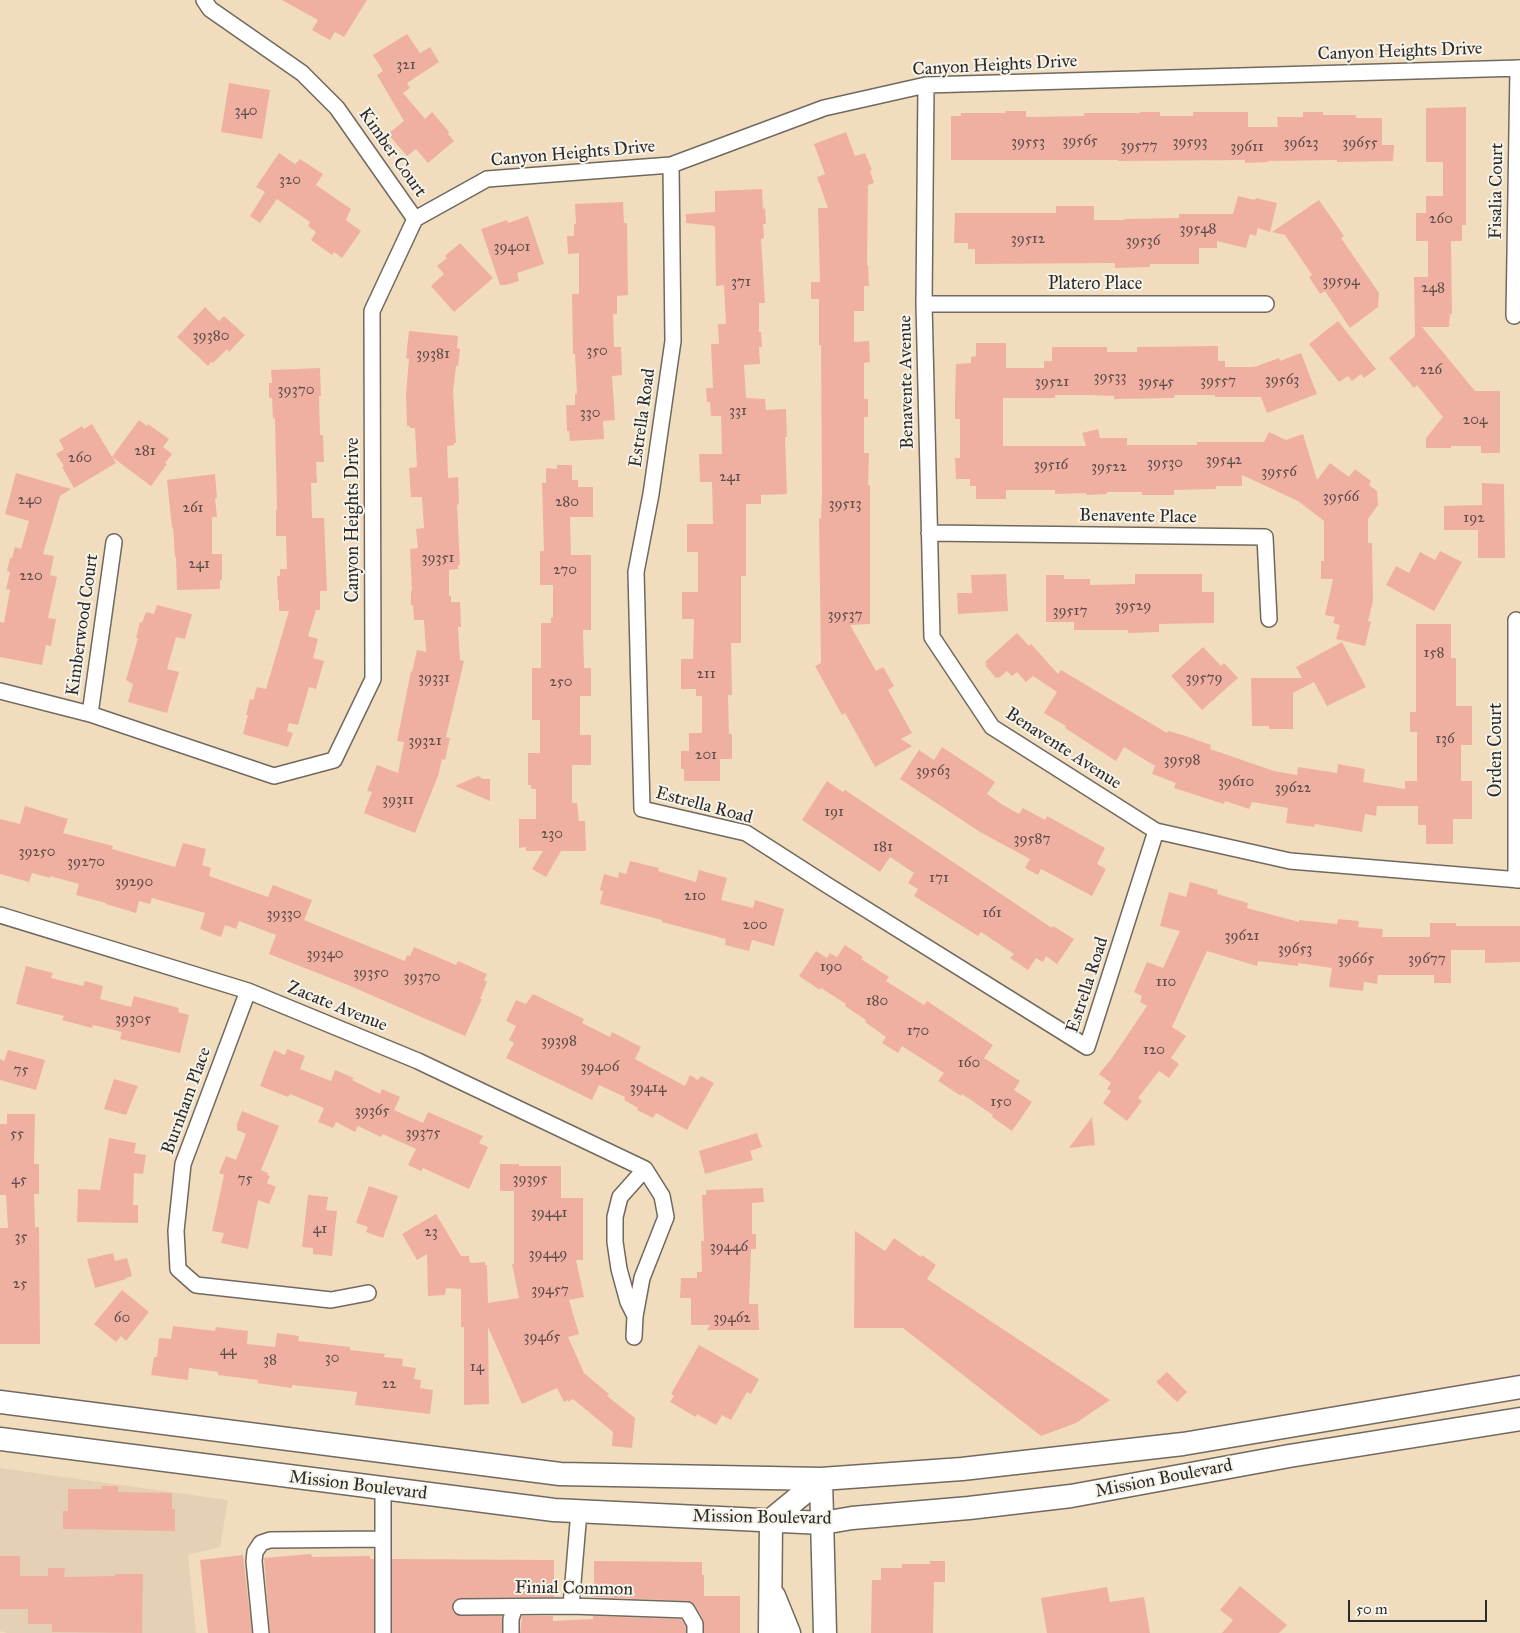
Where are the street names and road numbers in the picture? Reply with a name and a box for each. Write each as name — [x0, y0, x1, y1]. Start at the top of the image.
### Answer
street label: Canyon Heights Drive — [1317, 38, 1483, 66]
street label: Canyon Heights Drive — [912, 51, 1078, 81]
street label: Kimber Court — [353, 104, 431, 202]
street label: Canyon Heights Drive — [490, 136, 656, 172]
street label: Fisalia Court — [1485, 143, 1509, 239]
street label: Platero Place — [1048, 274, 1142, 296]
street label: Benavente Avenue — [895, 315, 919, 449]
street label: Estrella Road — [625, 367, 661, 469]
street label: Canyon Heights Drive — [343, 438, 365, 602]
street label: Benavente Place — [1079, 505, 1197, 529]
street label: Kimberwood Court — [62, 553, 104, 697]
street label: Benavente Avenue — [1001, 703, 1125, 795]
street label: Orden Court — [1486, 703, 1508, 797]
street label: Estrella Road — [653, 783, 755, 829]
street label: Estrella Road — [1062, 934, 1114, 1036]
street label: Zacate Avenue — [284, 977, 390, 1037]
street label: Burnham Place — [158, 1044, 216, 1158]
street label: Mission Boulevard — [1094, 1455, 1234, 1503]
street label: Mission Boulevard — [288, 1467, 428, 1505]
street label: Mission Boulevard — [692, 1506, 832, 1530]
street label: Finial Common — [515, 1577, 633, 1601]

